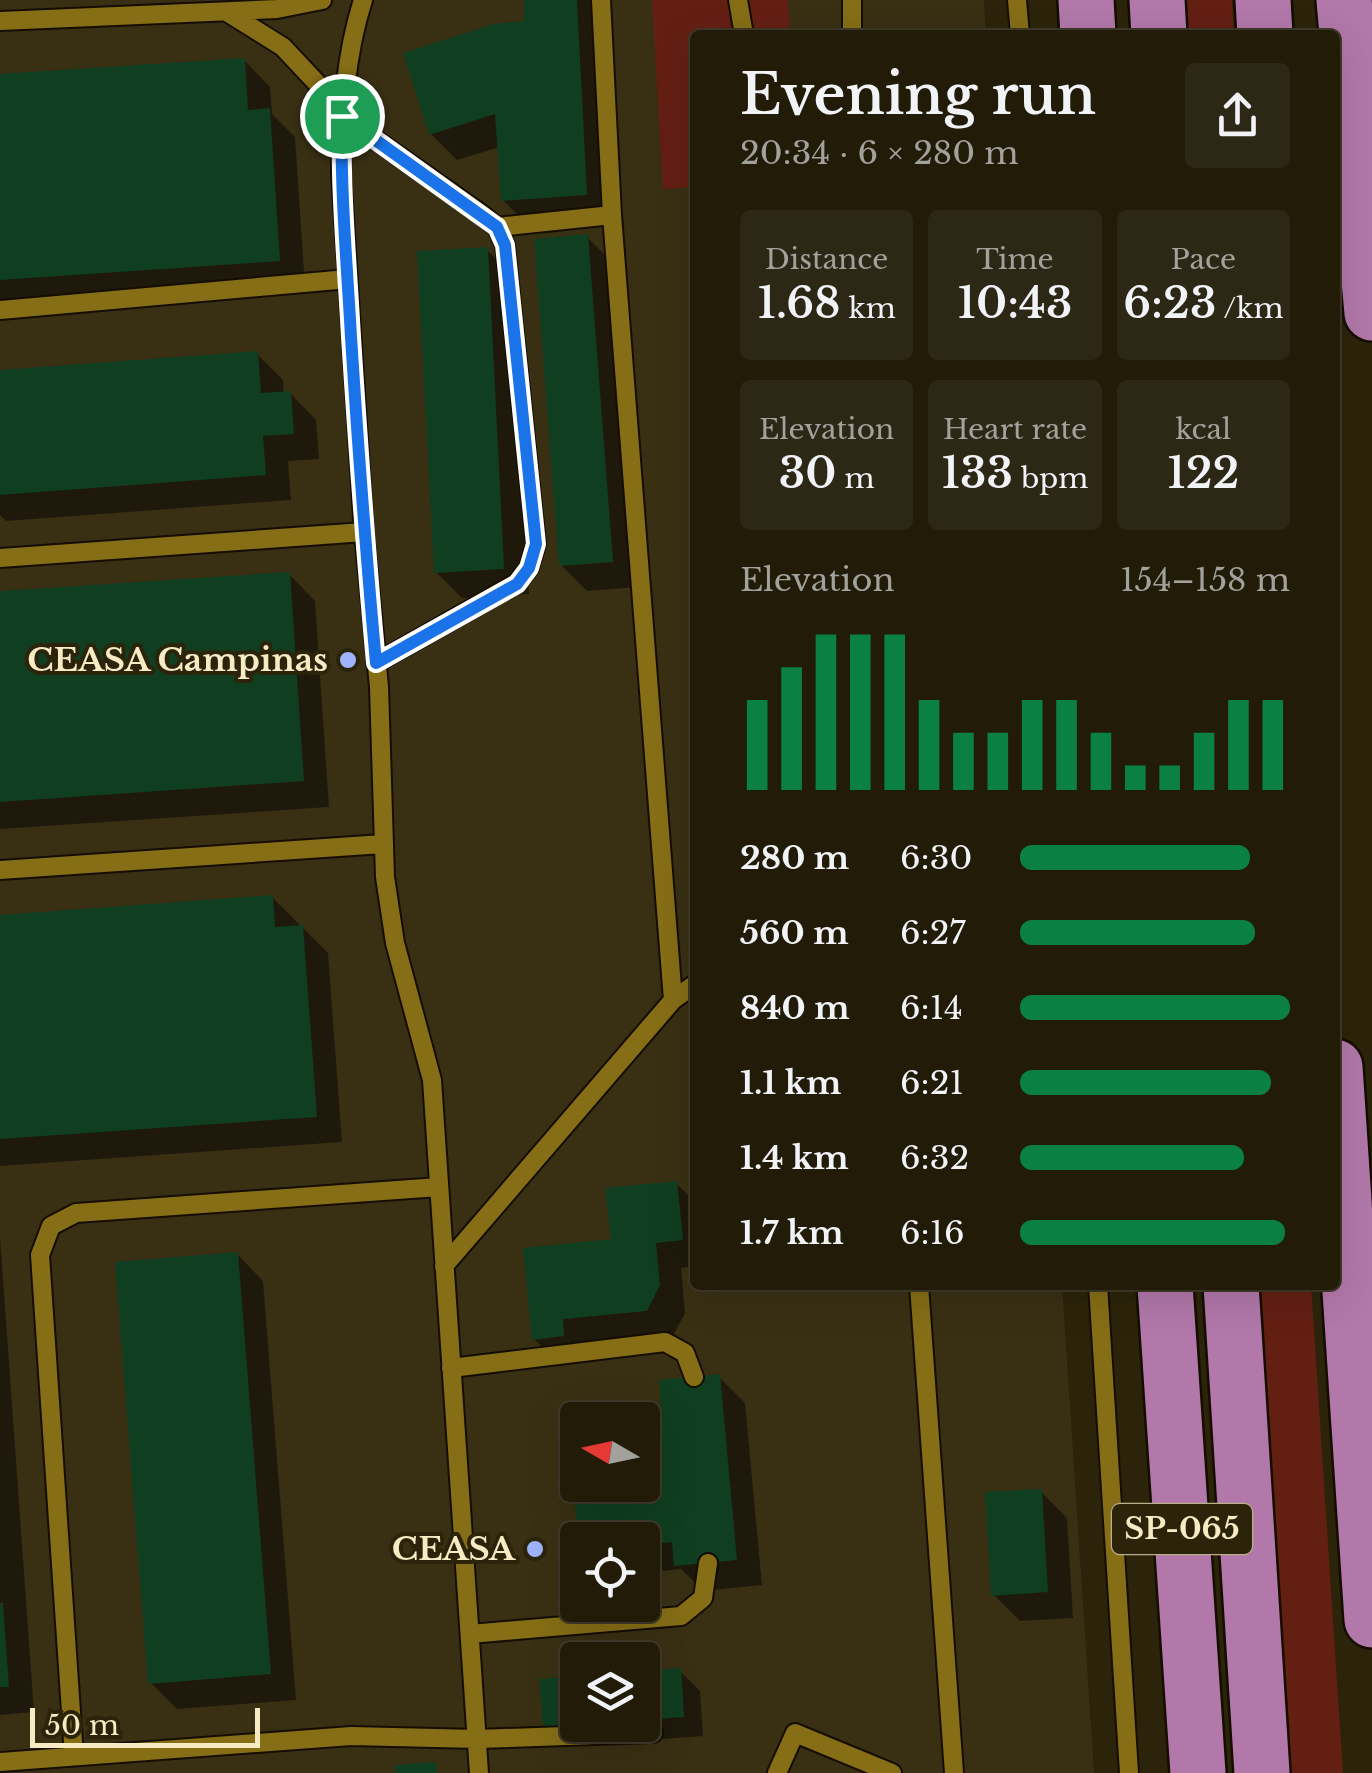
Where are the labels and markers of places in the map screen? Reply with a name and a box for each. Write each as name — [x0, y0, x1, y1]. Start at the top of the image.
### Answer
pin — [300, 74, 385, 159]
place label: CEASA Campinas — [27, 640, 328, 680]
marker: CEASA Campinas — [337, 649, 359, 671]
place label: CEASA — [392, 1529, 516, 1569]
marker: CEASA — [524, 1538, 546, 1560]

